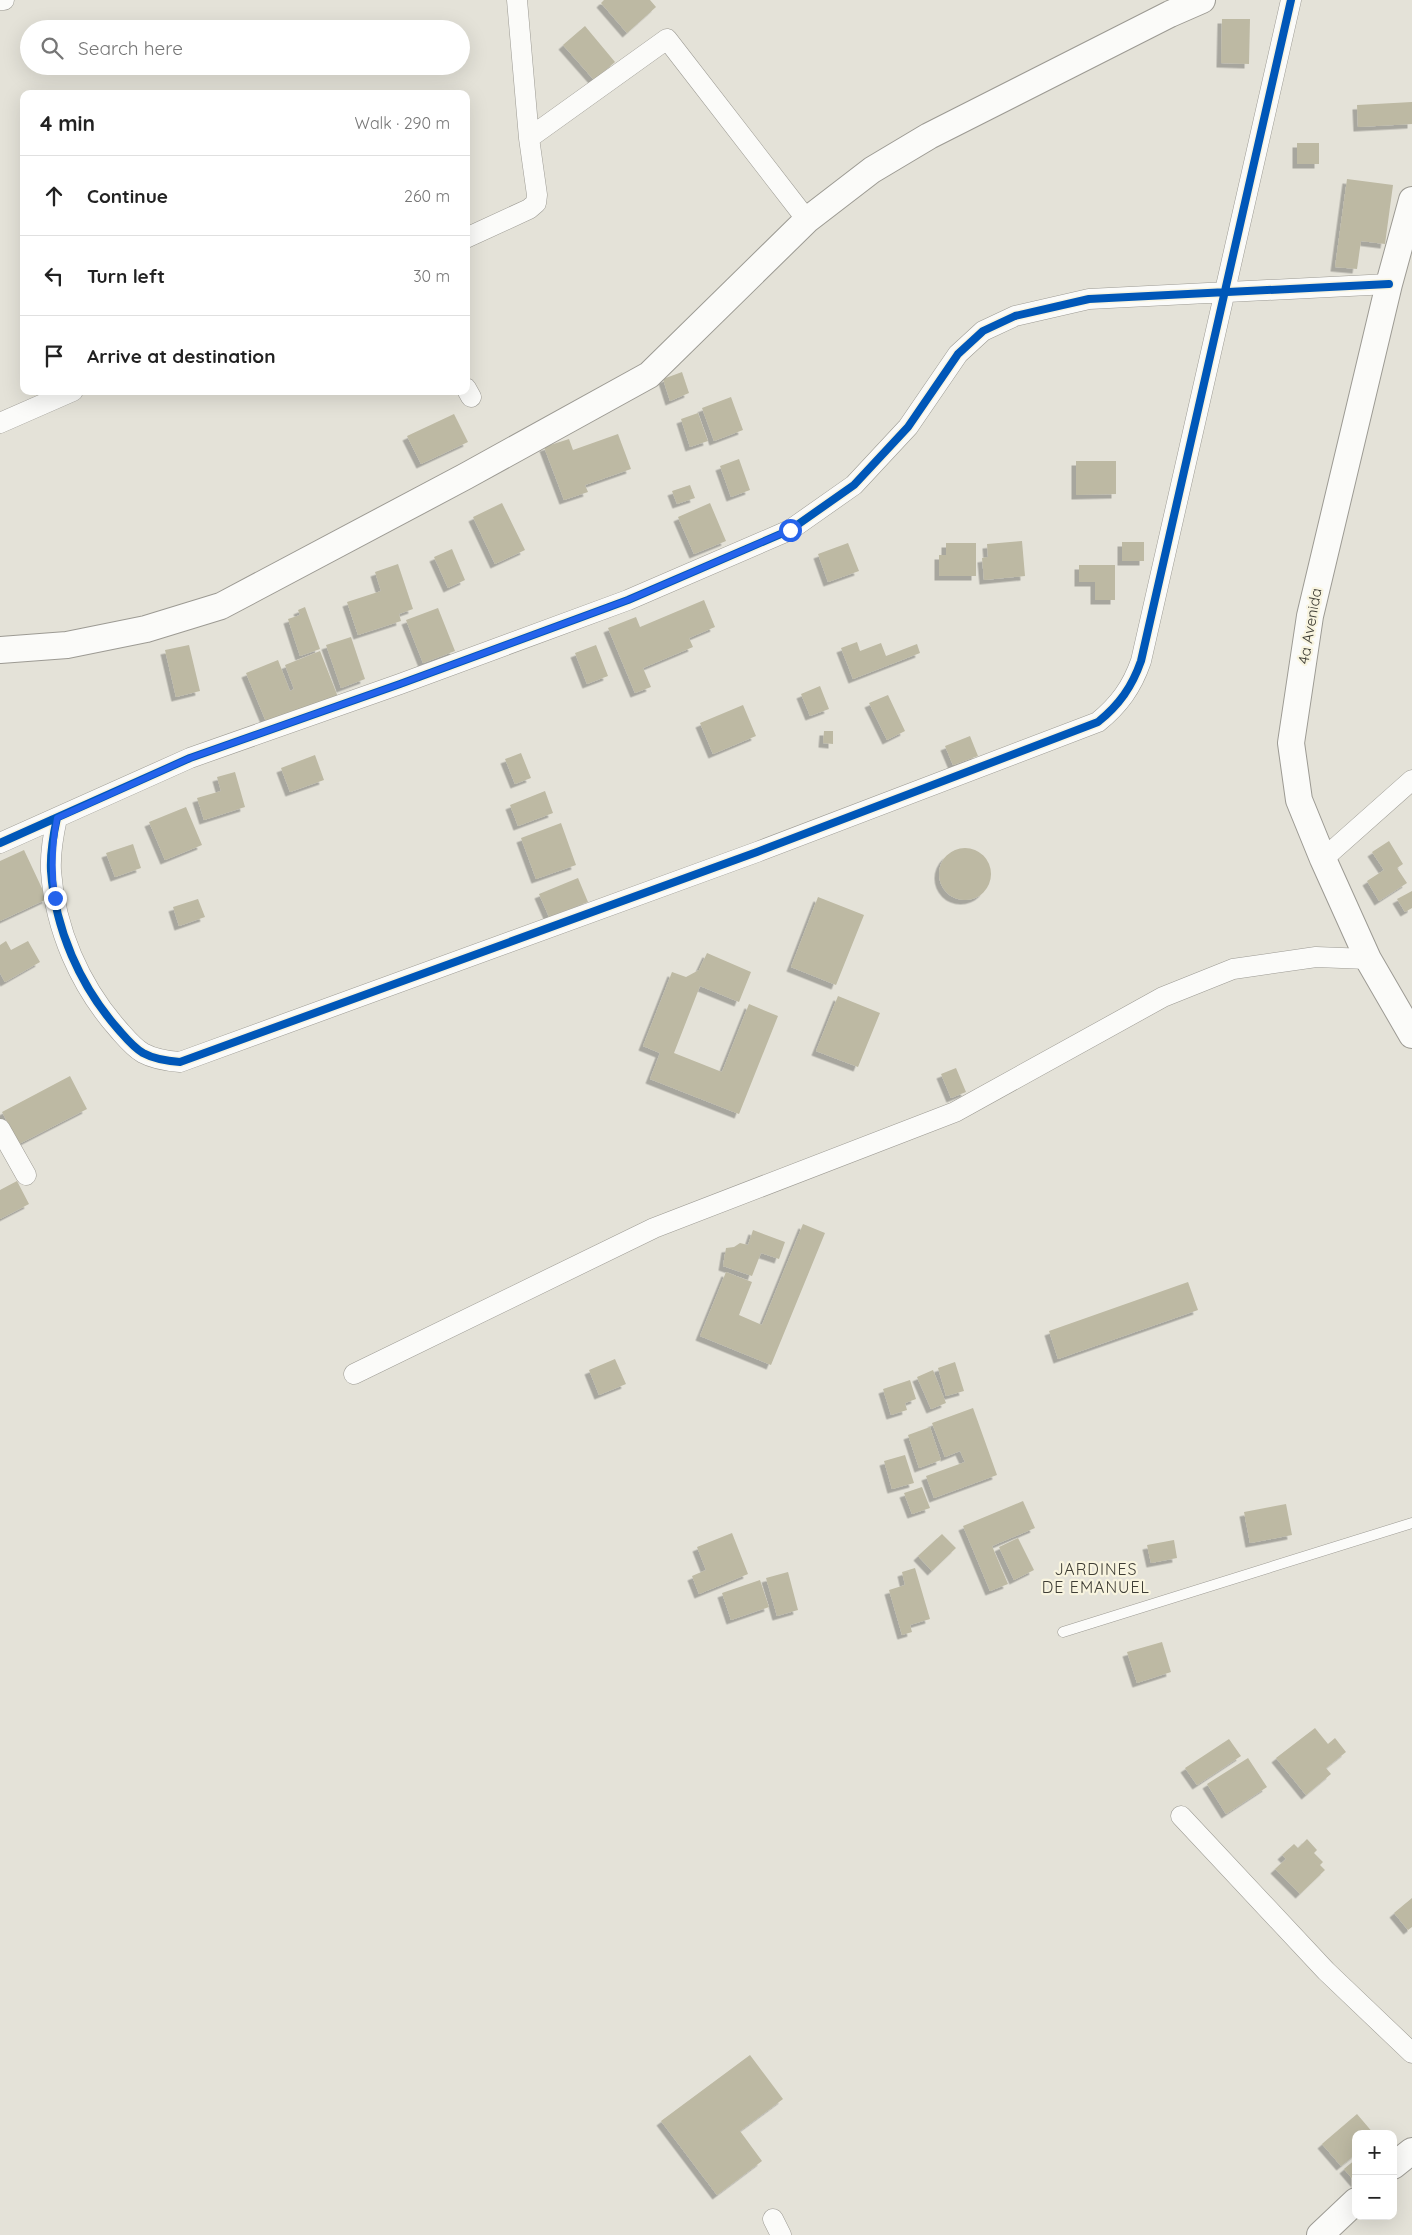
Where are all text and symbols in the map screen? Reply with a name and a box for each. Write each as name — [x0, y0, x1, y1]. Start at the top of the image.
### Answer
search box — [20, 20, 470, 75]
icon: search — [38, 34, 66, 62]
text: Search here — [78, 36, 183, 60]
text: 4 min — [40, 110, 95, 136]
text: Walk · 290 m — [355, 113, 450, 133]
icon: ahead — [40, 182, 68, 210]
text: Continue — [87, 184, 168, 208]
text: 260 m — [404, 186, 450, 206]
icon: left — [40, 262, 68, 290]
text: Turn left — [87, 264, 165, 288]
text: 30 m — [413, 266, 450, 286]
icon: arrive — [40, 342, 68, 370]
text: Arrive at destination — [87, 344, 276, 368]
route start — [779, 519, 802, 542]
street label: 4a Avenida — [1293, 586, 1326, 665]
route end — [44, 887, 67, 910]
district label: JARDINES DE EMANUEL — [1042, 1559, 1150, 1597]
map controls — [1352, 2130, 1397, 2220]
button: + — [1352, 2130, 1397, 2175]
button: − — [1352, 2175, 1397, 2220]

